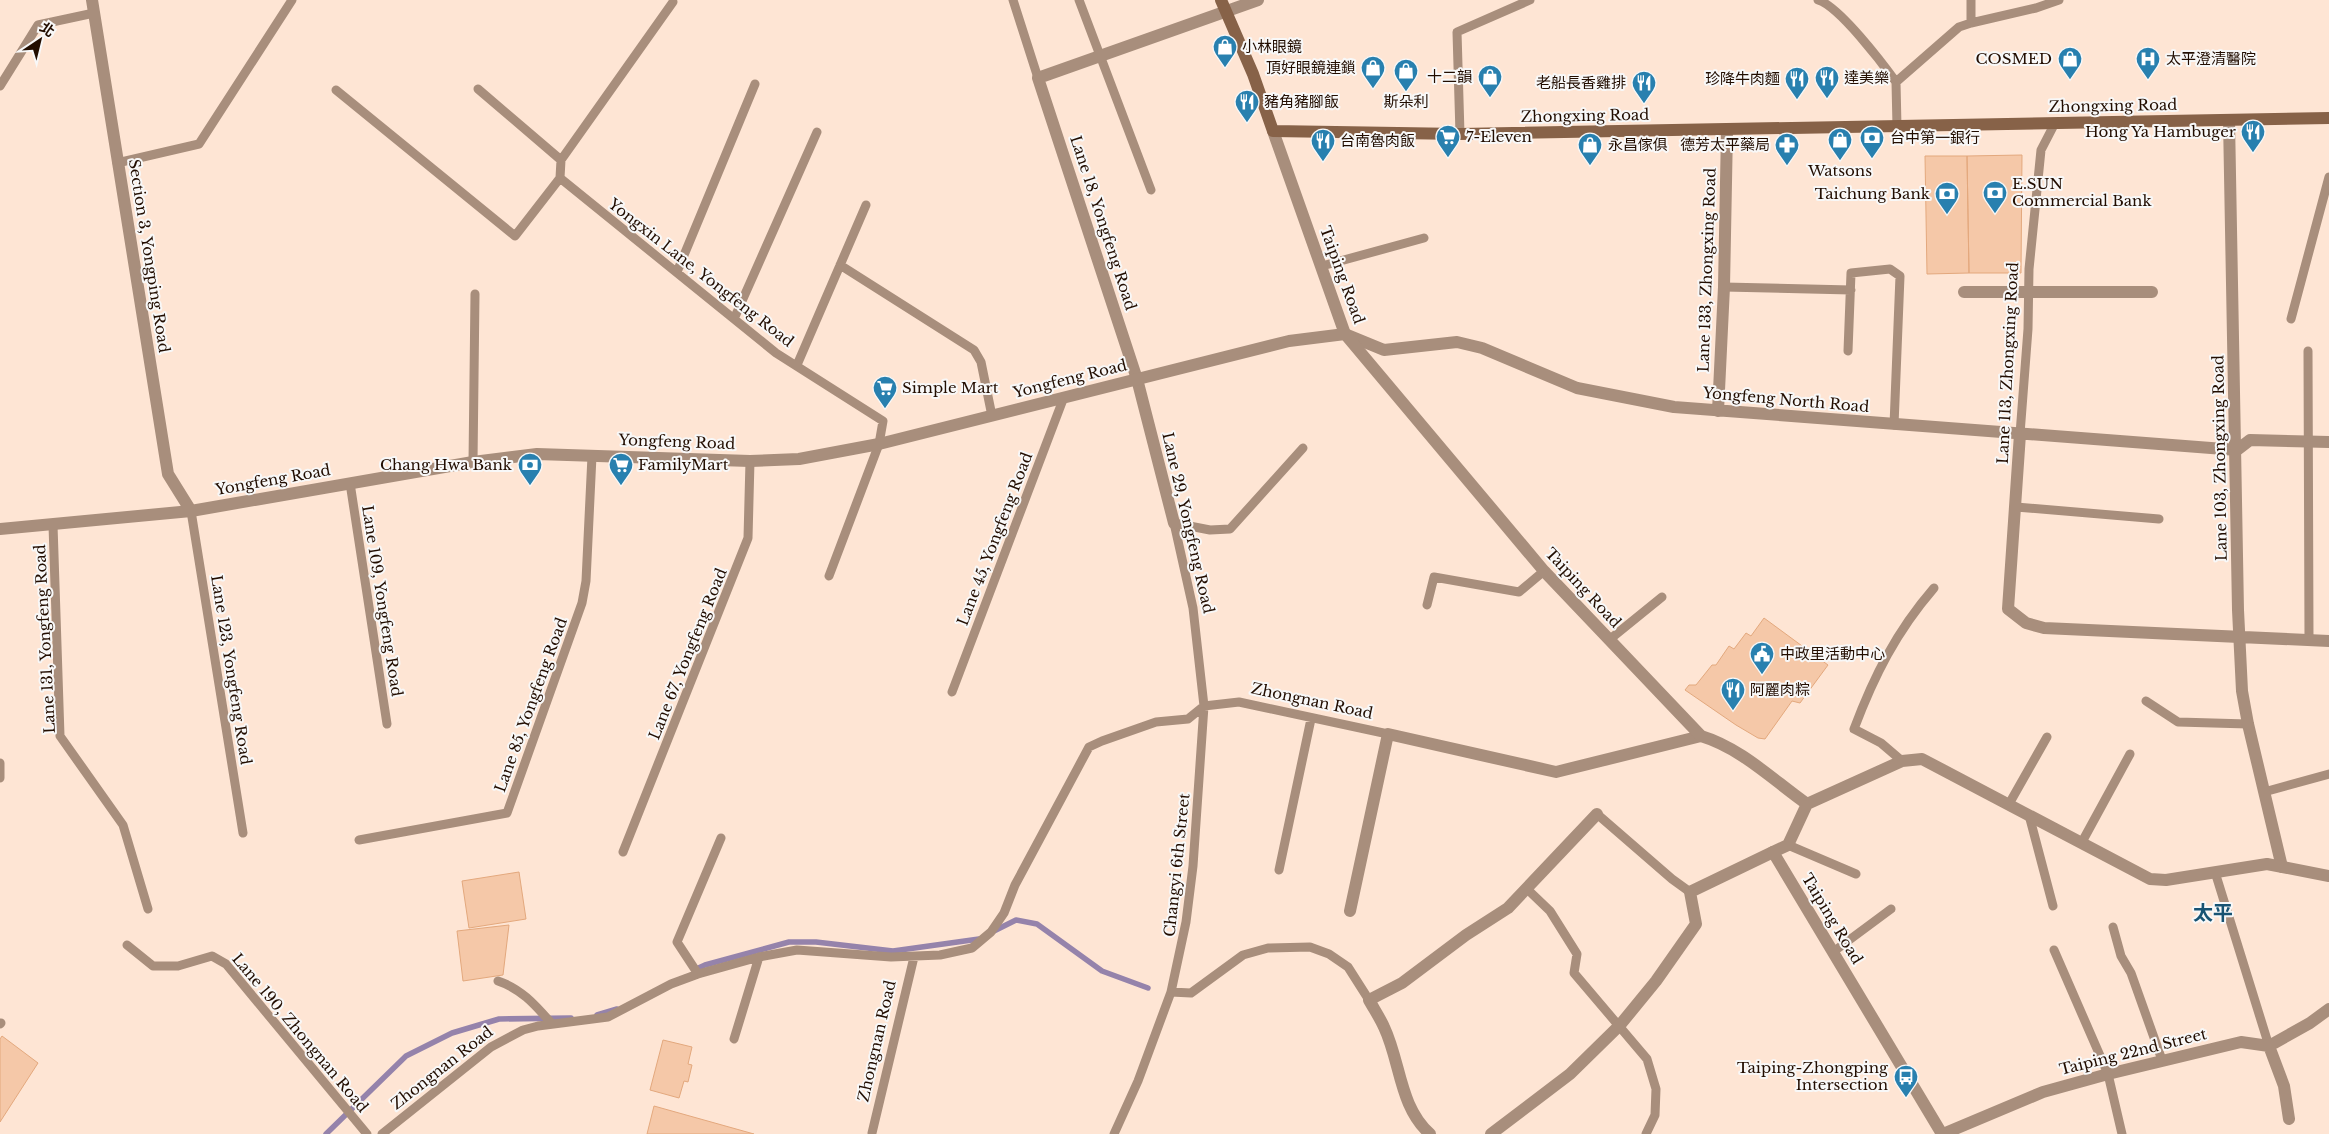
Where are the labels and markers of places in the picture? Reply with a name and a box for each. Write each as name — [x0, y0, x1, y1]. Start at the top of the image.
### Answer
shop icon: 小林眼鏡 — [1212, 34, 1238, 68]
place label: 小林眼鏡 — [1242, 37, 1302, 56]
shop icon: COSMED — [2057, 46, 2083, 80]
hospital icon: 太平澄清醫院 — [2135, 46, 2161, 80]
place label: COSMED — [1976, 49, 2052, 68]
place label: 太平澄清醫院 — [2166, 49, 2256, 68]
shop icon: 頂好眼鏡連鎖 — [1360, 55, 1386, 89]
place label: 頂好眼鏡連鎖 — [1266, 58, 1356, 77]
shop icon: 斯朵利 — [1393, 58, 1419, 92]
shop icon: 十二韻 — [1477, 64, 1503, 98]
restaurant icon: 達美樂 — [1814, 65, 1840, 99]
restaurant icon: 珍降牛肉麵 — [1784, 66, 1810, 100]
place label: 十二韻 — [1427, 67, 1472, 86]
place label: 達美樂 — [1844, 68, 1889, 87]
place label: 珍降牛肉麵 — [1705, 69, 1780, 88]
restaurant icon: 老船長香雞排 — [1631, 70, 1657, 104]
place label: 老船長香雞排 — [1536, 73, 1626, 92]
restaurant icon: 豬角豬腳飯 — [1234, 89, 1260, 123]
place label: 豬角豬腳飯 — [1264, 92, 1339, 111]
place label: 斯朵利 — [1383, 92, 1429, 111]
restaurant icon: Hong Ya Hambuger — [2240, 119, 2266, 153]
place label: Hong Ya Hambuger — [2085, 122, 2237, 141]
supermarket icon: 7-Eleven — [1435, 124, 1461, 158]
bank icon: 台中第一銀行 — [1859, 125, 1885, 159]
place label: 7-Eleven — [1466, 127, 1532, 146]
shop icon: Watsons — [1827, 127, 1853, 161]
restaurant icon: 台南魯肉飯 — [1310, 128, 1336, 162]
place label: 台中第一銀行 — [1890, 128, 1980, 147]
place label: 台南魯肉飯 — [1340, 131, 1415, 150]
shop icon: 永昌傢俱 — [1577, 132, 1603, 166]
pharmacy icon: 德芳太平藥局 — [1774, 132, 1800, 166]
place label: 永昌傢俱 — [1608, 135, 1668, 154]
place label: 德芳太平藥局 — [1680, 135, 1770, 154]
place label: Watsons — [1807, 161, 1872, 180]
place label: E.SUN Commercial Bank — [2012, 174, 2152, 210]
bank icon: E.SUN Commercial Bank — [1982, 180, 2008, 214]
bank icon: Taichung Bank — [1934, 181, 1960, 215]
place label: Taichung Bank — [1815, 184, 1931, 203]
supermarket icon: Simple Mart — [872, 375, 898, 409]
place label: Simple Mart — [902, 378, 999, 397]
bank icon: Chang Hwa Bank — [517, 452, 543, 486]
supermarket icon: FamilyMart — [608, 452, 634, 486]
place label: Chang Hwa Bank — [380, 455, 513, 474]
place label: FamilyMart — [638, 455, 729, 474]
public building icon: 中政里活動中心 — [1749, 641, 1775, 675]
place label: 中政里活動中心 — [1780, 644, 1885, 663]
restaurant icon: 阿麗肉粽 — [1720, 677, 1746, 711]
place label: 阿麗肉粽 — [1750, 680, 1810, 699]
place label: Taiping-Zhongping Intersection — [1737, 1058, 1889, 1094]
bus stop icon: Taiping-Zhongping Intersection — [1893, 1064, 1919, 1098]

